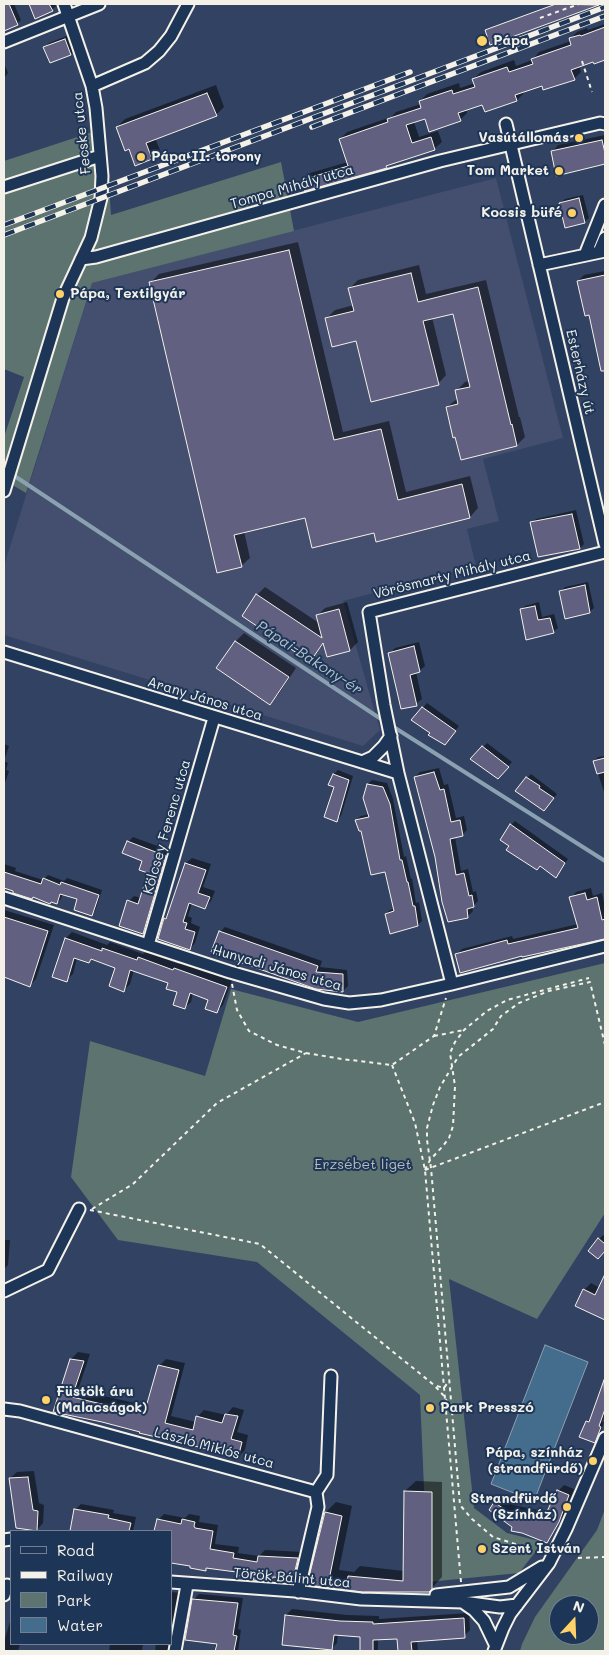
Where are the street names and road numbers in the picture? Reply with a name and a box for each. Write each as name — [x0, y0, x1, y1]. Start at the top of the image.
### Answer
street label: Fecske utca — [69, 91, 95, 175]
street label: Tompa Mihály utca — [229, 161, 355, 213]
street label: Esterházy út — [562, 328, 598, 416]
street label: Vörösmarty Mihály utca — [372, 547, 532, 603]
street label: Arany János utca — [145, 673, 265, 725]
street label: Kölcsey Ferenc utca — [140, 758, 194, 896]
street label: Hunyadi János utca — [210, 942, 344, 994]
street label: László Miklós utca — [152, 1424, 276, 1472]
street label: Török Bálint utca — [233, 1565, 351, 1591]

